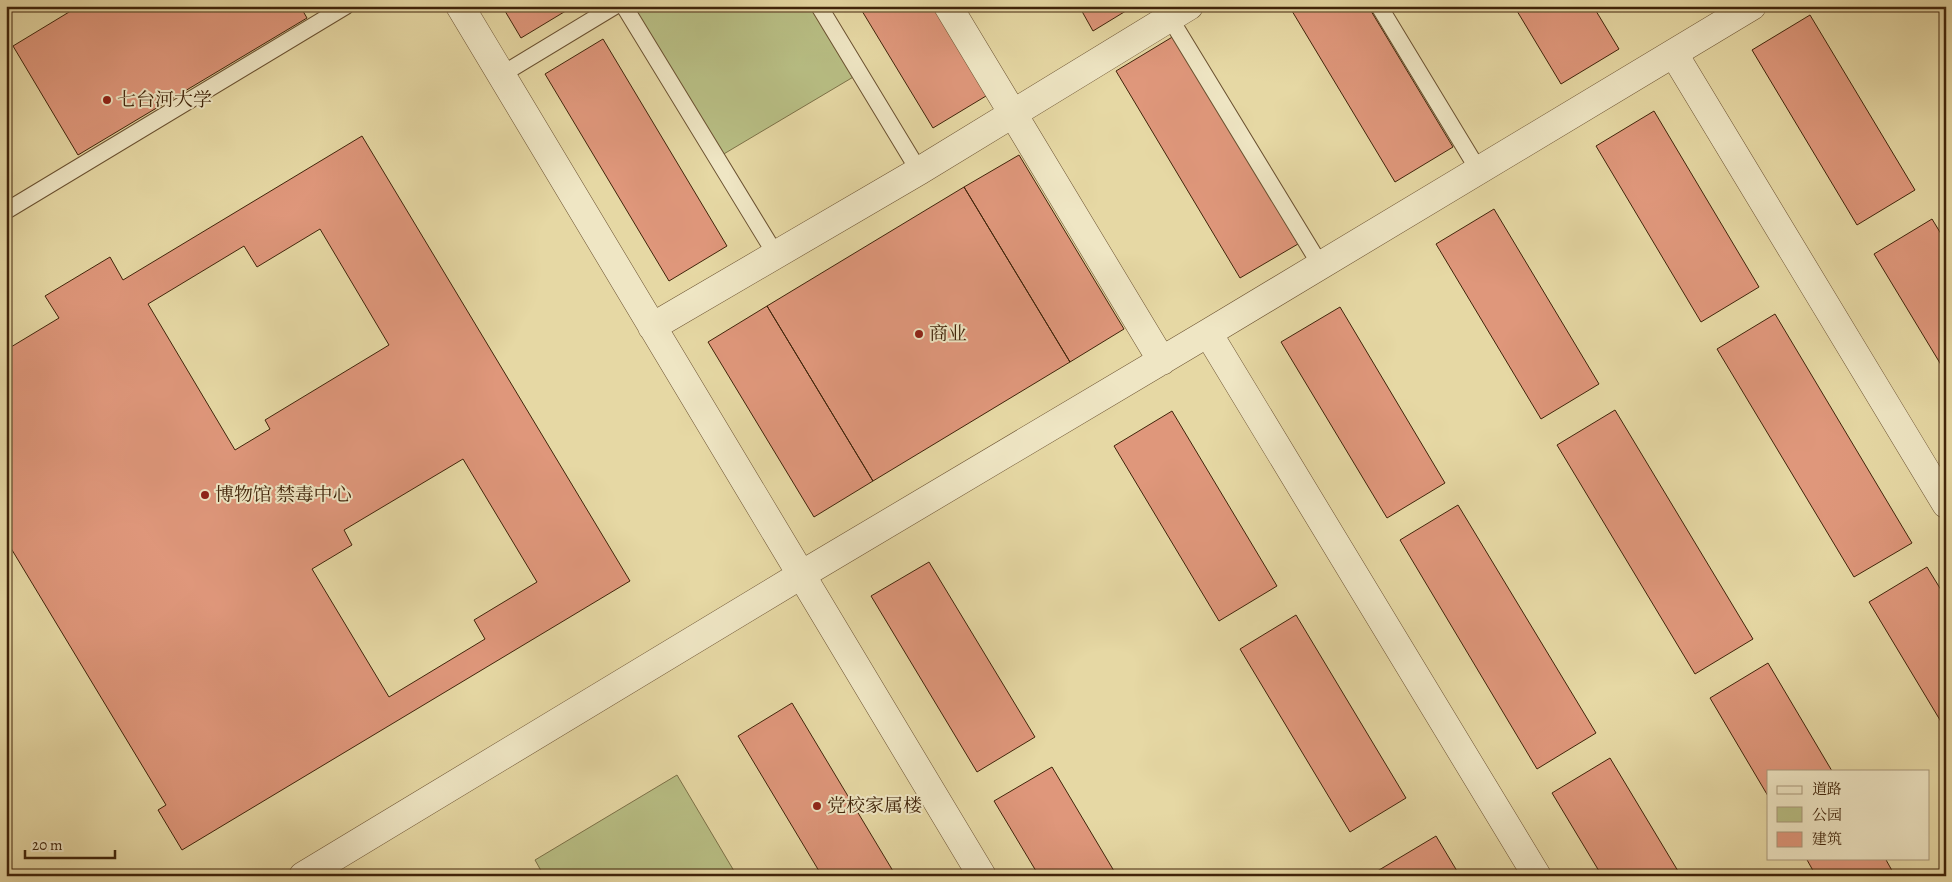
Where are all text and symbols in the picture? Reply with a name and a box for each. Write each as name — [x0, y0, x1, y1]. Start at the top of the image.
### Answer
place label: 七台河大学 — [117, 87, 212, 113]
marker: 七台河大学 — [101, 94, 113, 106]
place label: 商业 — [929, 321, 967, 347]
marker: 商业 — [913, 328, 925, 340]
place label: 博物馆 禁毒中心 — [215, 482, 352, 508]
marker: 博物馆 禁毒中心 — [199, 489, 211, 501]
legend — [1767, 770, 1930, 860]
text: 道路 — [1812, 779, 1842, 799]
place label: 党校家属楼 — [827, 793, 922, 819]
marker: 党校家属楼 — [811, 800, 823, 812]
text: 公园 — [1812, 805, 1842, 825]
scale bar — [25, 827, 115, 859]
text: 建筑 — [1812, 829, 1842, 849]
text: 20 m — [32, 835, 63, 855]

